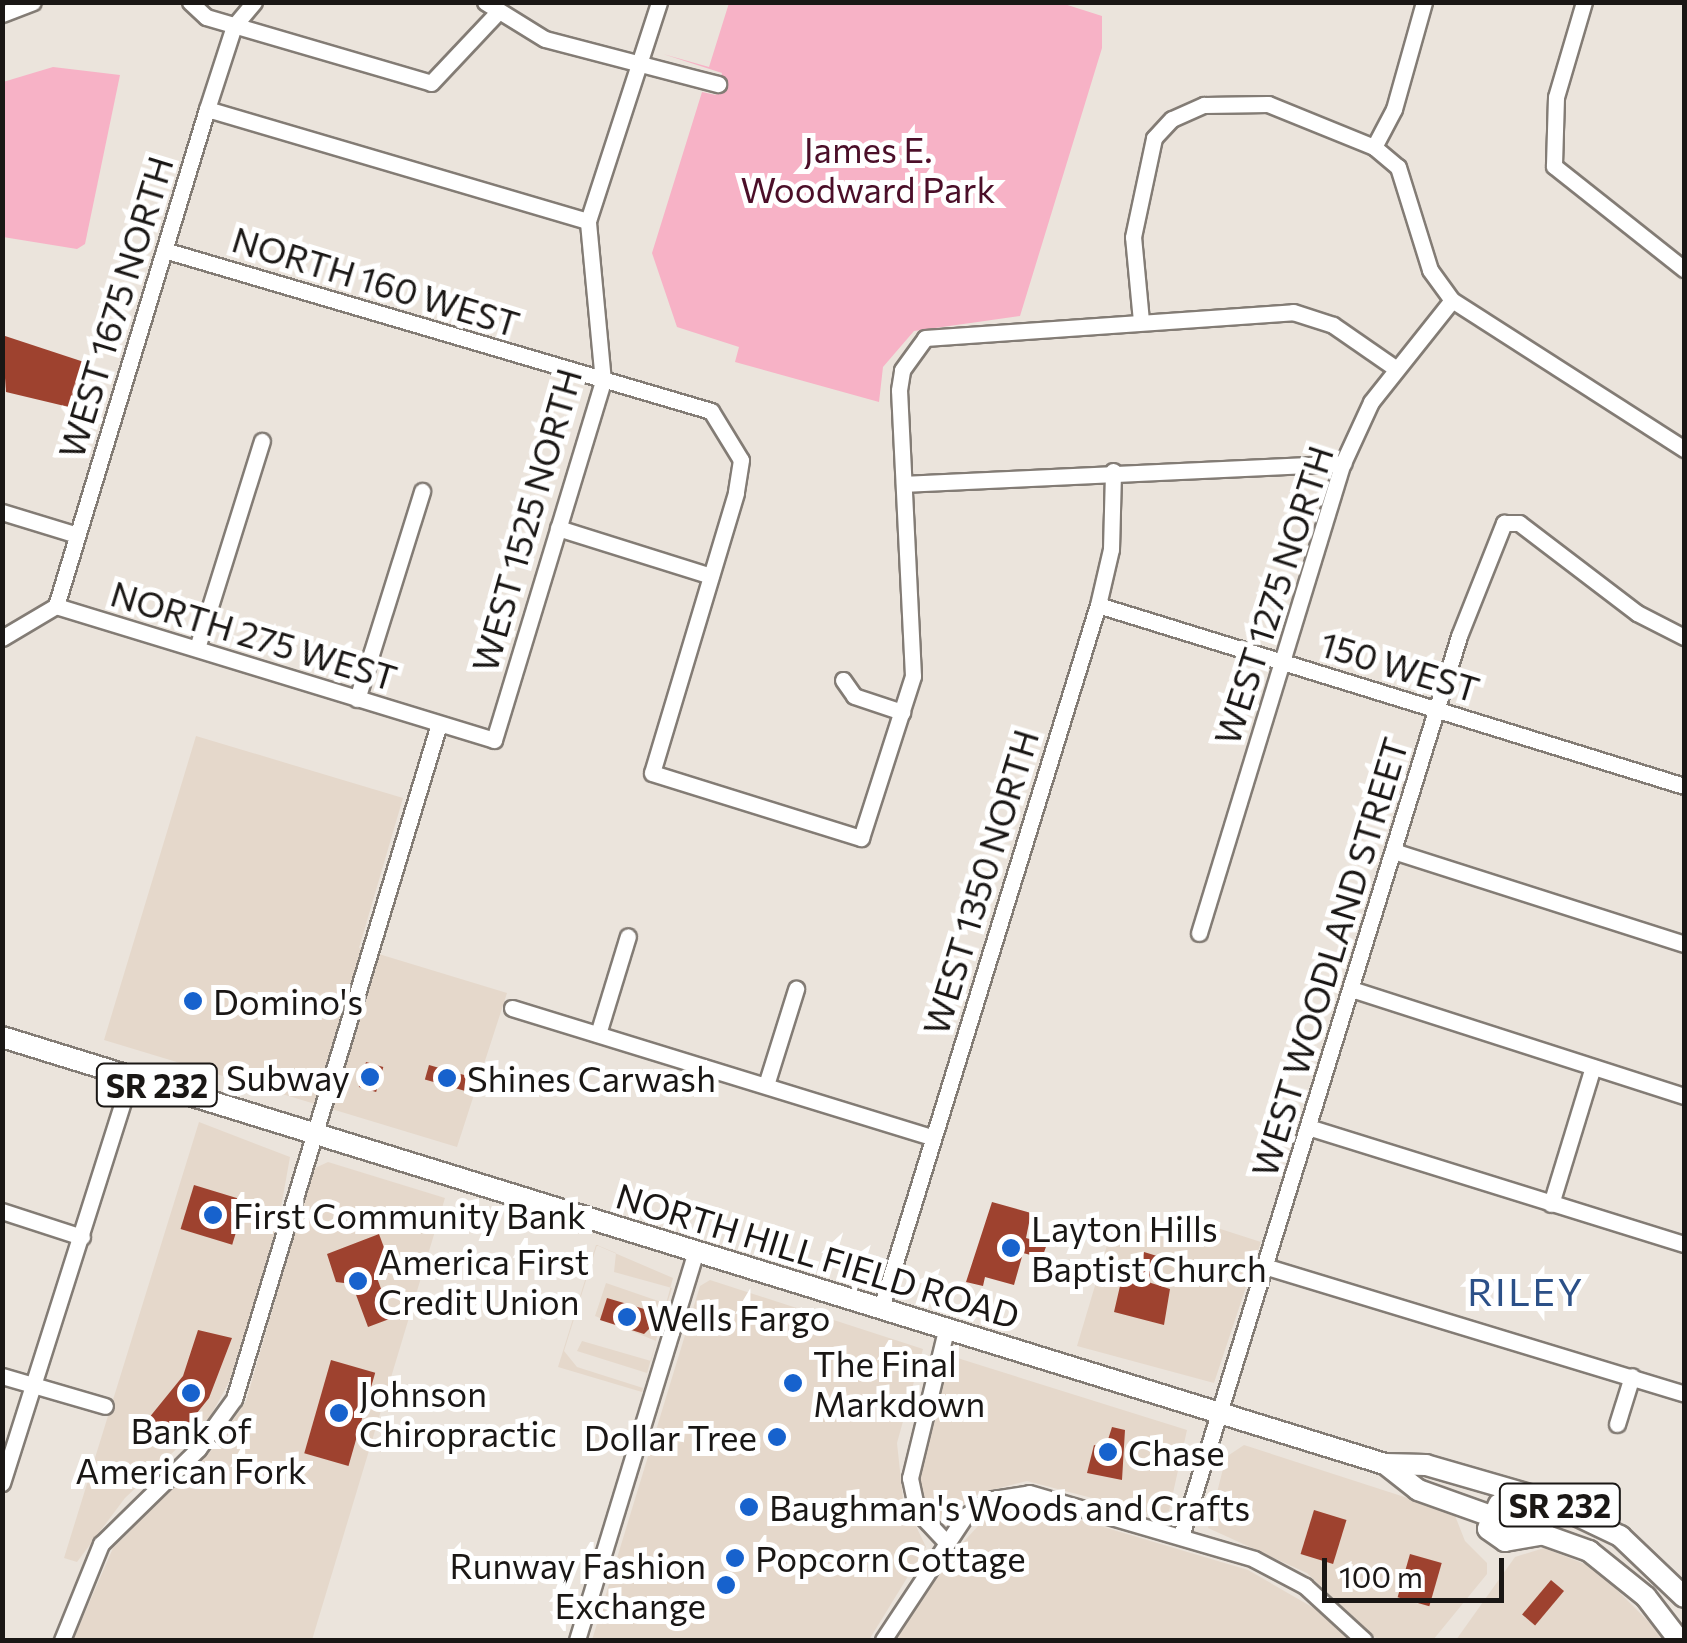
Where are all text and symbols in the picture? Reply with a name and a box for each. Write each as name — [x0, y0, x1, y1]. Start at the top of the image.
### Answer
park label: James E. Woodward Park — [741, 128, 995, 210]
street label: WEST 1675 NORTH — [49, 151, 181, 463]
street label: NORTH 160 WEST — [227, 217, 525, 345]
street label: WEST 1525 NORTH — [463, 364, 589, 676]
street label: WEST 1275 NORTH — [1205, 440, 1341, 750]
street label: NORTH 275 WEST — [106, 572, 402, 698]
street label: 150 WEST — [1316, 622, 1484, 710]
street label: WEST 1350 NORTH — [914, 724, 1046, 1040]
street label: WEST WOODLAND STREET — [1242, 733, 1416, 1181]
place label: Domino's — [213, 980, 363, 1022]
marker: Domino's — [182, 990, 204, 1012]
place label: Subway — [226, 1056, 350, 1098]
place label: Shines Carwash — [467, 1057, 716, 1099]
road number: SR 232 — [94, 1058, 220, 1112]
marker: Subway — [359, 1066, 381, 1088]
marker: Shines Carwash — [436, 1067, 458, 1089]
street label: NORTH HILL FIELD ROAD — [611, 1174, 1025, 1336]
place label: First Community Bank — [233, 1194, 586, 1236]
marker: First Community Bank — [202, 1204, 224, 1226]
place label: Layton Hills Baptist Church — [1031, 1207, 1267, 1289]
marker: Layton Hills Baptist Church — [1000, 1237, 1022, 1259]
place label: America First Credit Union — [378, 1240, 589, 1322]
district label: RILEY — [1467, 1268, 1585, 1314]
marker: America First Credit Union — [347, 1270, 369, 1292]
place label: Wells Fargo — [647, 1296, 830, 1338]
marker: Wells Fargo — [616, 1306, 638, 1328]
place label: The Final Markdown — [813, 1342, 985, 1424]
place label: Johnson Chiropractic — [359, 1372, 557, 1454]
marker: The Final Markdown — [782, 1372, 804, 1394]
marker: Bank of American Fork — [180, 1382, 202, 1404]
marker: Johnson Chiropractic — [328, 1402, 350, 1424]
place label: Bank of American Fork — [75, 1409, 307, 1491]
place label: Dollar Tree — [584, 1416, 757, 1458]
marker: Dollar Tree — [766, 1426, 788, 1448]
place label: Chase — [1128, 1431, 1225, 1473]
marker: Chase — [1097, 1441, 1119, 1463]
road number: SR 232 — [1498, 1478, 1622, 1532]
place label: Baughman's Woods and Crafts — [769, 1486, 1250, 1528]
marker: Baughman's Woods and Crafts — [738, 1496, 760, 1518]
place label: Popcorn Cottage — [755, 1537, 1026, 1579]
scale bar — [1327, 1538, 1510, 1600]
place label: Runway Fashion Exchange — [450, 1544, 706, 1626]
marker: Popcorn Cottage — [724, 1547, 746, 1569]
text: 100 m — [1339, 1557, 1423, 1594]
marker: Runway Fashion Exchange — [715, 1574, 737, 1596]

